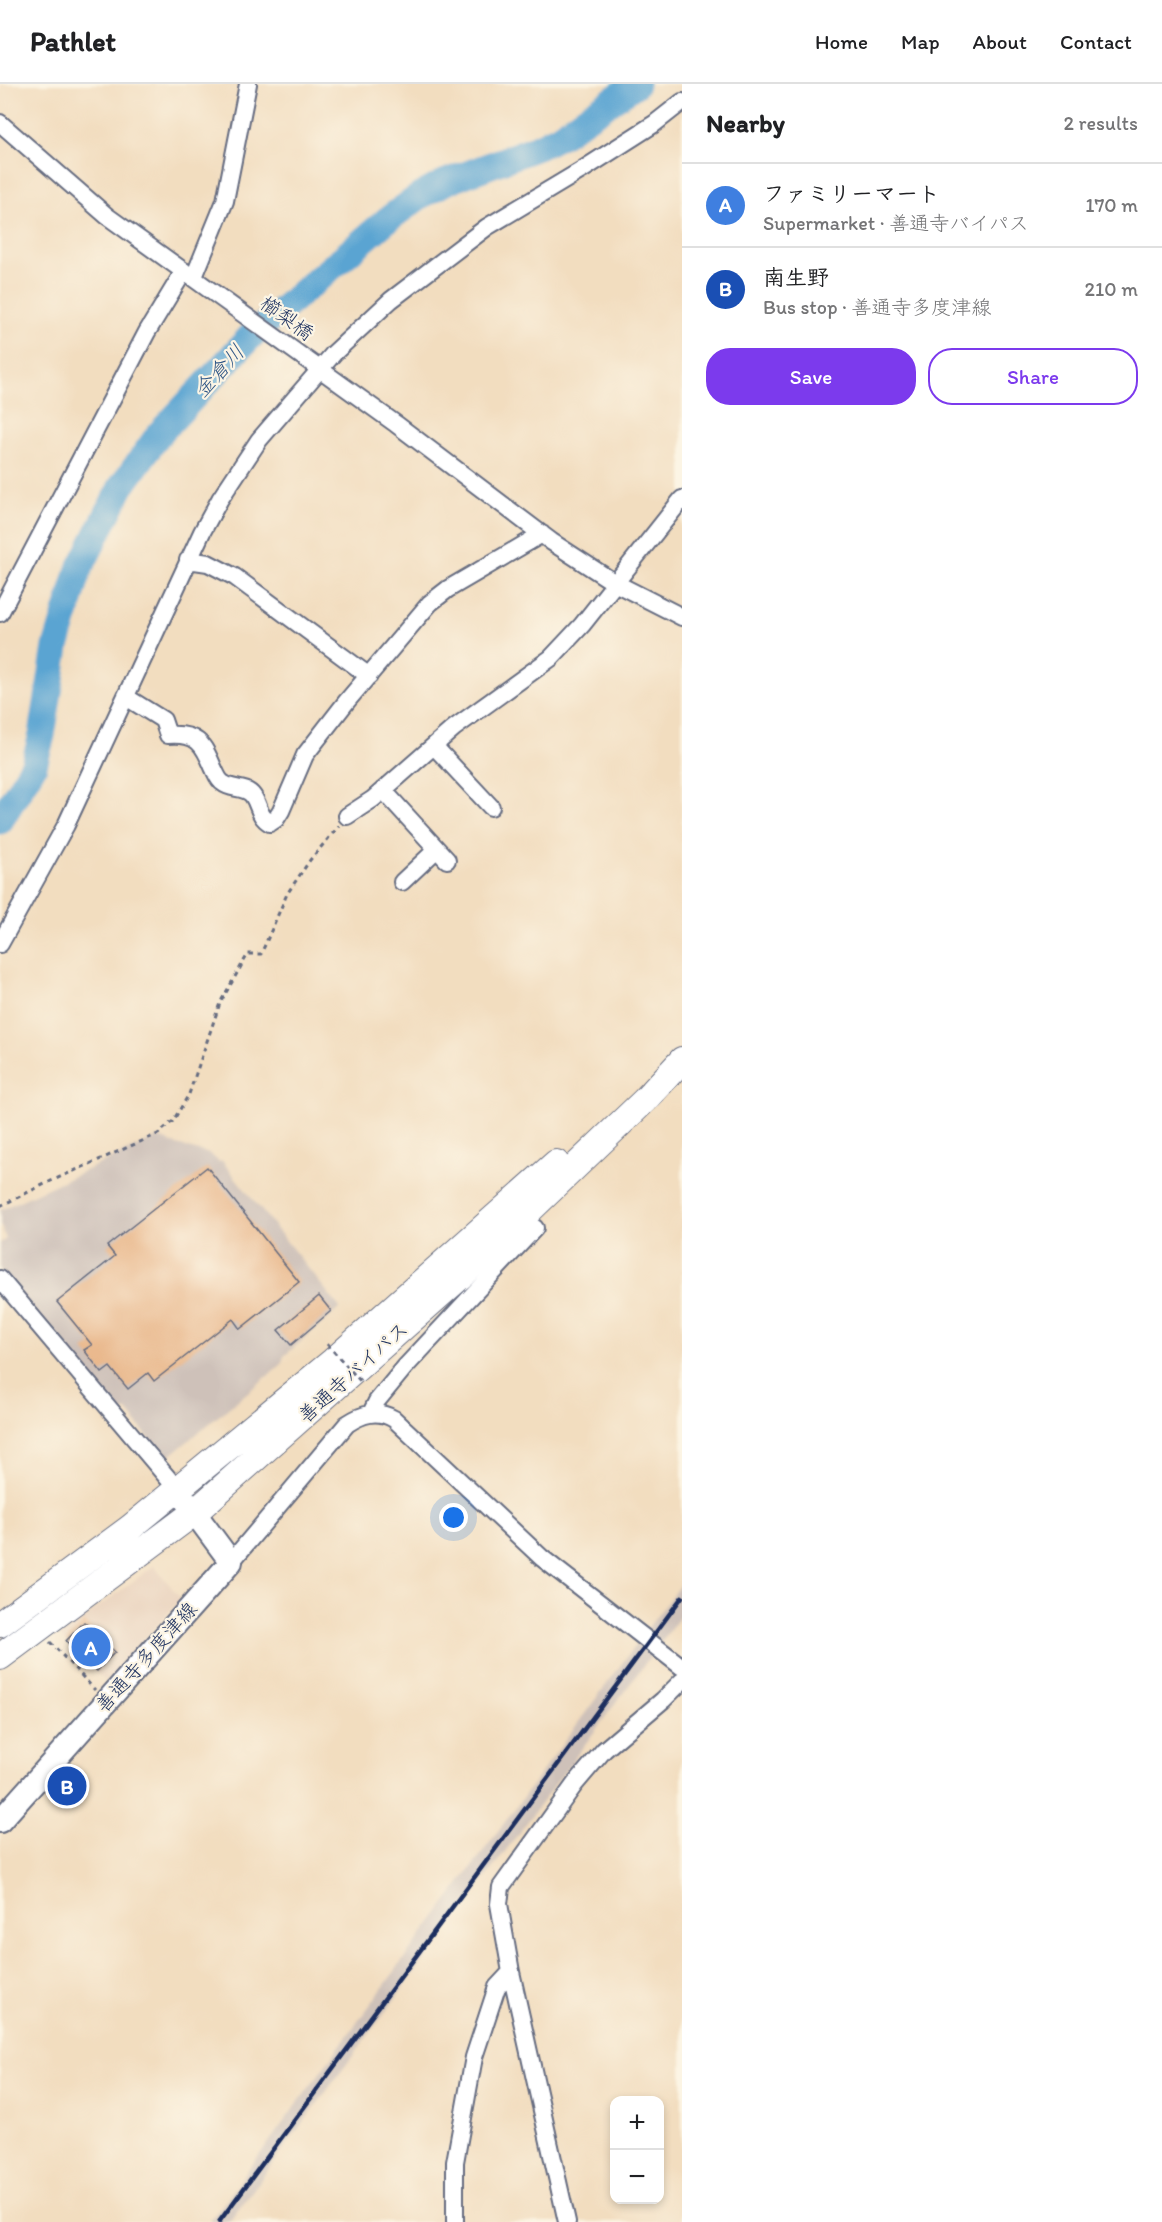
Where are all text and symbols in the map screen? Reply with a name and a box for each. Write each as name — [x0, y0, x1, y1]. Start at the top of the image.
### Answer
text: Pathlet — [30, 24, 116, 58]
text: Home — [815, 29, 868, 54]
text: Map — [901, 29, 940, 54]
text: About — [973, 29, 1027, 54]
text: Contact — [1060, 29, 1132, 54]
text: Nearby — [706, 107, 785, 139]
text: 2 results — [1064, 111, 1138, 135]
text: ファミリーマート — [763, 180, 940, 207]
text: A — [719, 193, 732, 217]
text: 170 m — [1085, 193, 1138, 217]
text: Supermarket · 善通寺バイパス — [763, 211, 1029, 235]
text: 南生野 — [763, 264, 829, 291]
text: B — [719, 277, 732, 301]
text: 210 m — [1085, 277, 1138, 301]
street label: 櫛梨橋 — [256, 291, 318, 345]
text: Bus stop · 善通寺多度津線 — [763, 295, 991, 319]
water label: 金倉川 — [188, 339, 249, 402]
button: Save — [706, 348, 916, 405]
button: Share — [928, 348, 1138, 405]
street label: 善通寺バイパス — [293, 1316, 413, 1428]
your location — [439, 1503, 468, 1532]
street label: 善通寺多度津線 — [90, 1597, 202, 1717]
pin: A — [72, 1624, 110, 1670]
pin: B — [48, 1764, 86, 1808]
map controls — [610, 2096, 664, 2204]
button: + — [610, 2096, 664, 2150]
button: − — [610, 2150, 664, 2204]

